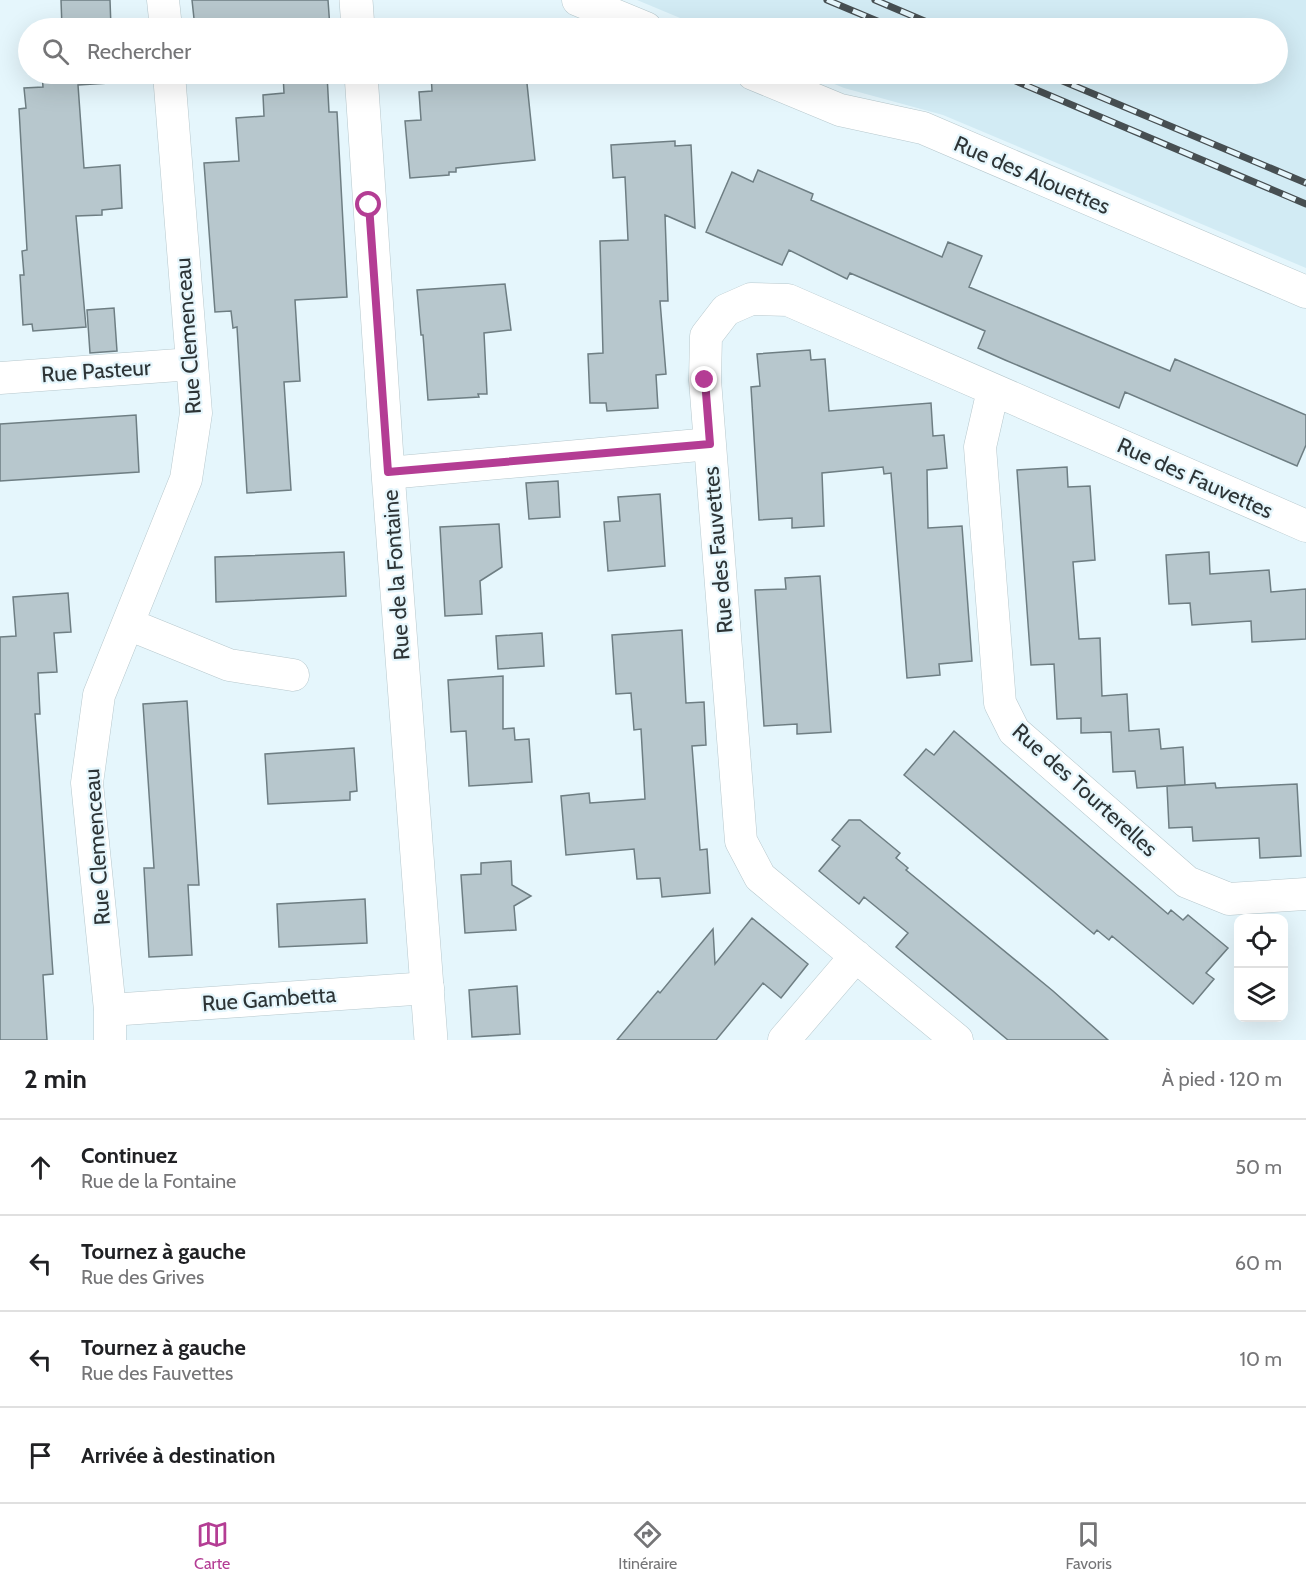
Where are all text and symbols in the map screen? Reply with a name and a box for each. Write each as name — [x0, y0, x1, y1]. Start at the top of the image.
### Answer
search box — [18, 18, 1288, 84]
icon: search — [39, 35, 72, 68]
text: Rechercher — [87, 38, 191, 65]
street label: Rue des Alouettes — [950, 130, 1114, 220]
route start — [355, 191, 381, 217]
street label: Rue Clemenceau — [169, 257, 207, 415]
street label: Rue Pasteur — [40, 354, 152, 388]
route end — [691, 366, 717, 392]
street label: Rue des Fauvettes — [1113, 432, 1277, 524]
street label: Rue des Fauvettes — [697, 465, 739, 635]
street label: Rue de la Fontaine — [377, 489, 415, 661]
street label: Rue des Tourterelles — [1007, 718, 1163, 862]
street label: Rue Clemenceau — [78, 768, 116, 926]
map controls — [1234, 914, 1288, 1022]
button: locate — [1234, 914, 1288, 968]
button: layers — [1234, 968, 1288, 1022]
street label: Rue Gambetta — [201, 981, 337, 1017]
text: 2 min — [24, 1063, 87, 1095]
text: À pied · 120 m — [1162, 1067, 1282, 1091]
text: Continuez — [81, 1142, 178, 1169]
icon: ahead — [24, 1151, 57, 1184]
text: 50 m — [1235, 1155, 1282, 1179]
text: Rue de la Fontaine — [81, 1169, 236, 1193]
text: Tournez à gauche — [81, 1238, 246, 1265]
icon: left — [24, 1247, 57, 1280]
text: 60 m — [1235, 1251, 1282, 1275]
text: Rue des Grives — [81, 1265, 204, 1289]
text: Tournez à gauche — [81, 1334, 246, 1361]
icon: left — [24, 1343, 57, 1376]
text: 10 m — [1239, 1347, 1282, 1371]
text: Rue des Fauvettes — [81, 1361, 233, 1385]
icon: arrive — [24, 1439, 57, 1472]
text: Arrivée à destination — [81, 1442, 275, 1469]
tab: Carte — [194, 1518, 230, 1573]
tab: Itinéraire — [618, 1518, 677, 1573]
tab: Favoris — [1065, 1518, 1112, 1573]

